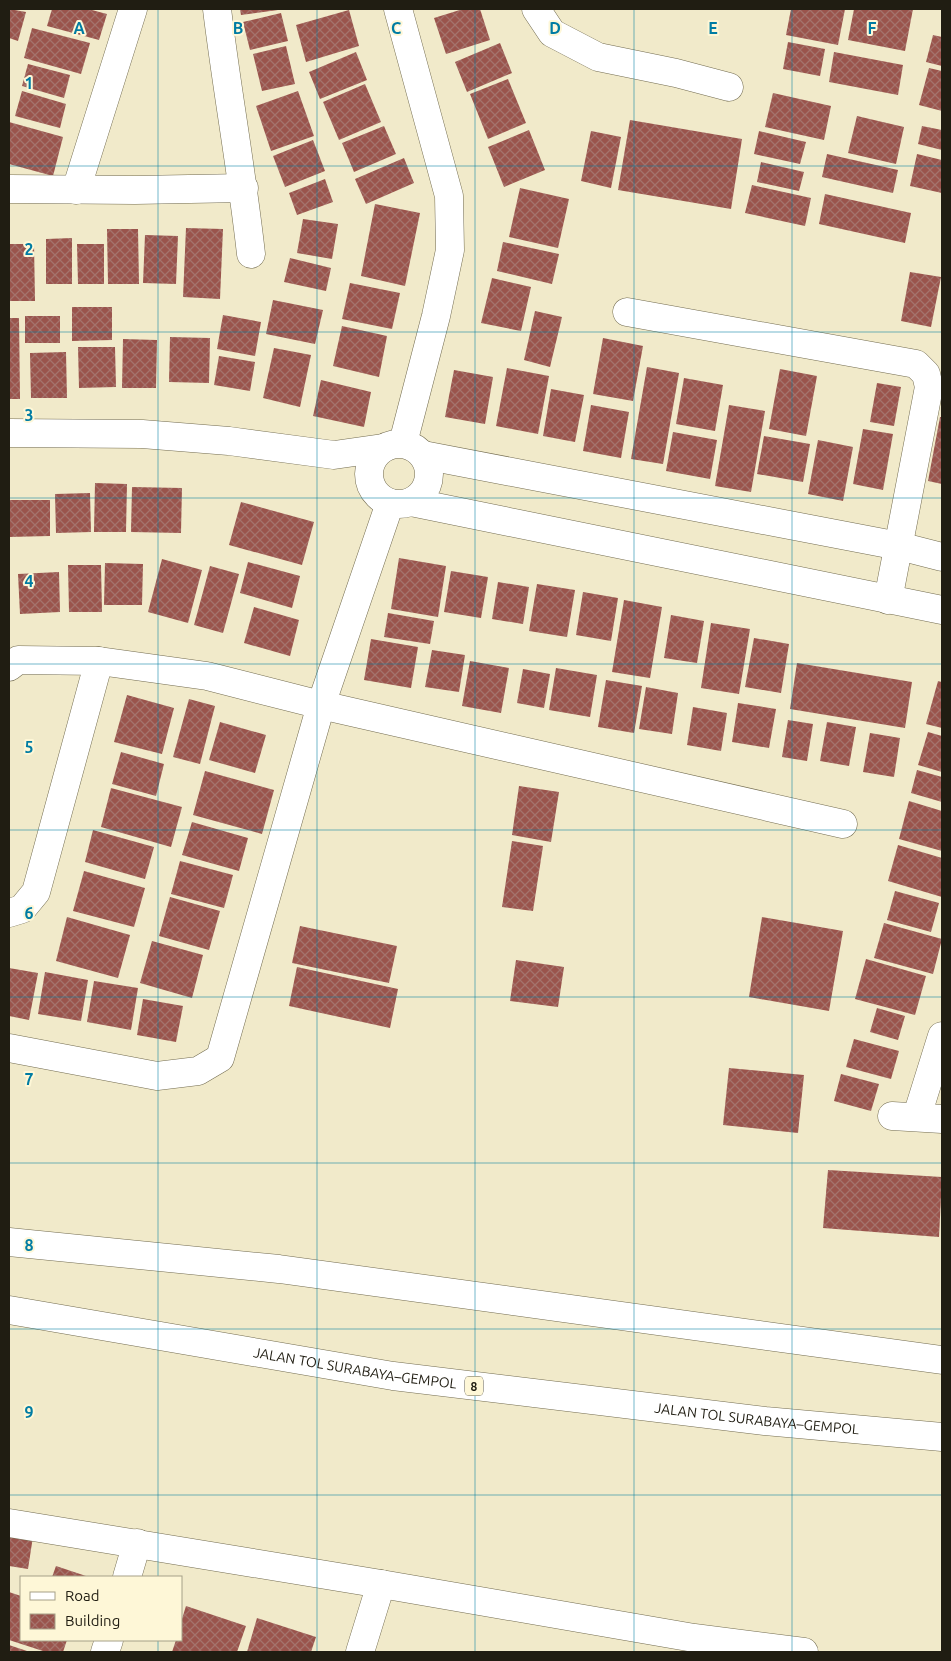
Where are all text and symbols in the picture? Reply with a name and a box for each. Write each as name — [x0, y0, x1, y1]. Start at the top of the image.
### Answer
text: A — [73, 19, 85, 37]
text: B — [233, 19, 243, 37]
text: C — [391, 19, 401, 37]
text: D — [549, 19, 561, 37]
text: E — [708, 19, 718, 37]
text: F — [868, 19, 877, 37]
text: 1 — [24, 74, 34, 92]
text: 2 — [24, 240, 34, 258]
text: 3 — [24, 406, 34, 424]
text: 4 — [24, 572, 34, 590]
text: 5 — [24, 738, 34, 756]
text: 6 — [24, 904, 34, 922]
text: 7 — [24, 1070, 34, 1088]
text: 8 — [24, 1236, 34, 1254]
street label: JALAN TOL SURABAYA–GEMPOL — [252, 1344, 458, 1392]
road number: 8 — [465, 1376, 483, 1395]
street label: JALAN TOL SURABAYA–GEMPOL — [654, 1400, 860, 1437]
text: 9 — [24, 1403, 34, 1421]
legend — [20, 1576, 182, 1641]
text: Road — [65, 1587, 100, 1604]
text: Building — [65, 1612, 120, 1629]

